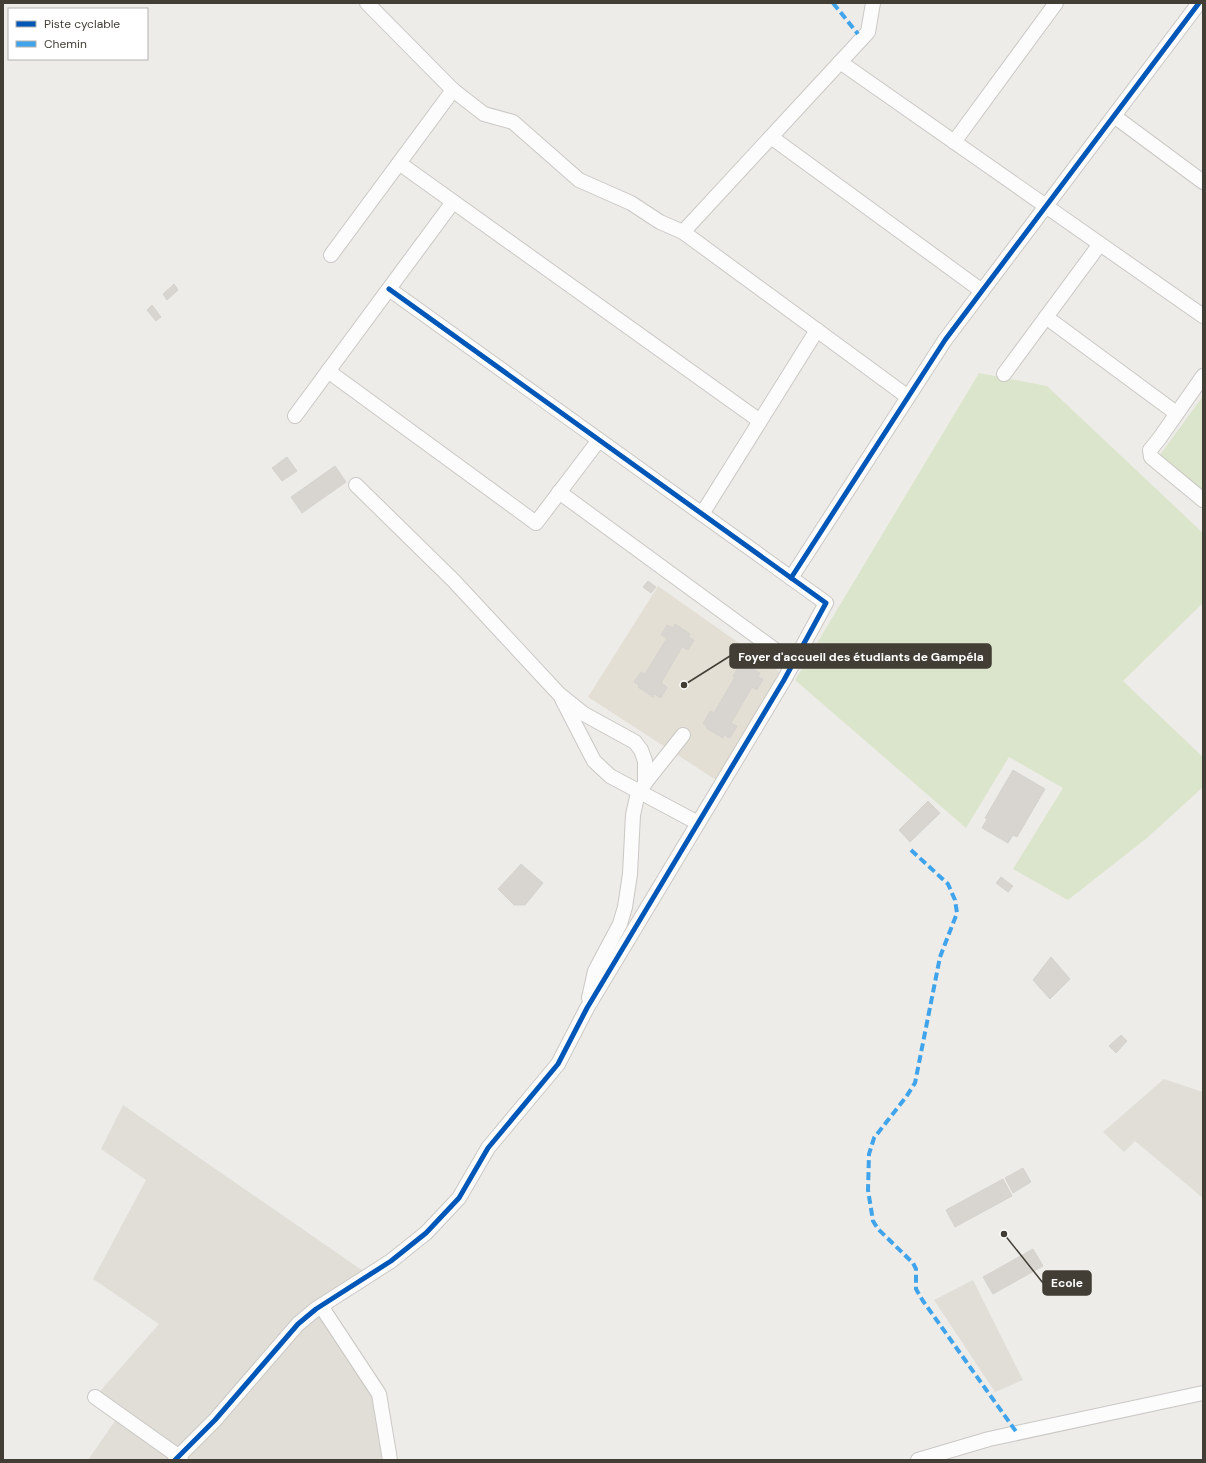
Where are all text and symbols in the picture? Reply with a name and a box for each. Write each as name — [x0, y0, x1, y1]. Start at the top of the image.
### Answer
legend — [8, 8, 148, 60]
text: Piste cyclable — [44, 16, 120, 32]
text: Chemin — [44, 36, 87, 52]
callout: Foyer d'accueil des étudiants de Gampéla — [730, 644, 991, 668]
text: Foyer d'accueil des étudiants de Gampéla — [738, 649, 984, 665]
callout: Ecole — [1043, 1271, 1091, 1295]
text: Ecole — [1051, 1275, 1083, 1291]

